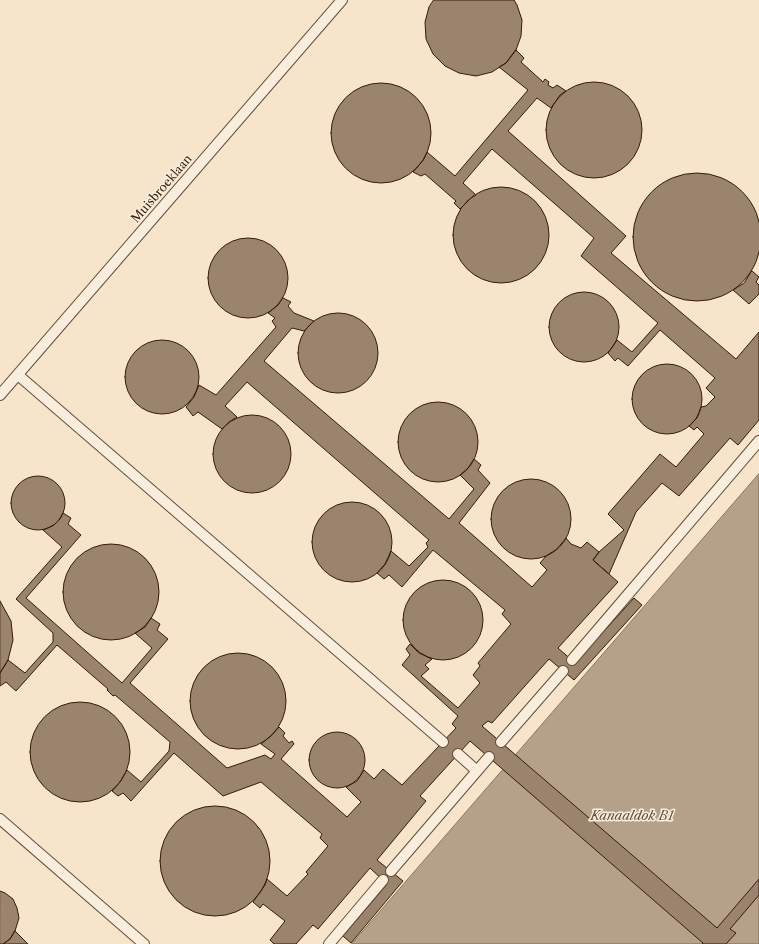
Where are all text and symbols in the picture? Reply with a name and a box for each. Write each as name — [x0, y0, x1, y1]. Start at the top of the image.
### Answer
street label: Muisbroeklaan — [129, 152, 195, 226]
water label: Kanaaldok B1 — [590, 808, 674, 824]

